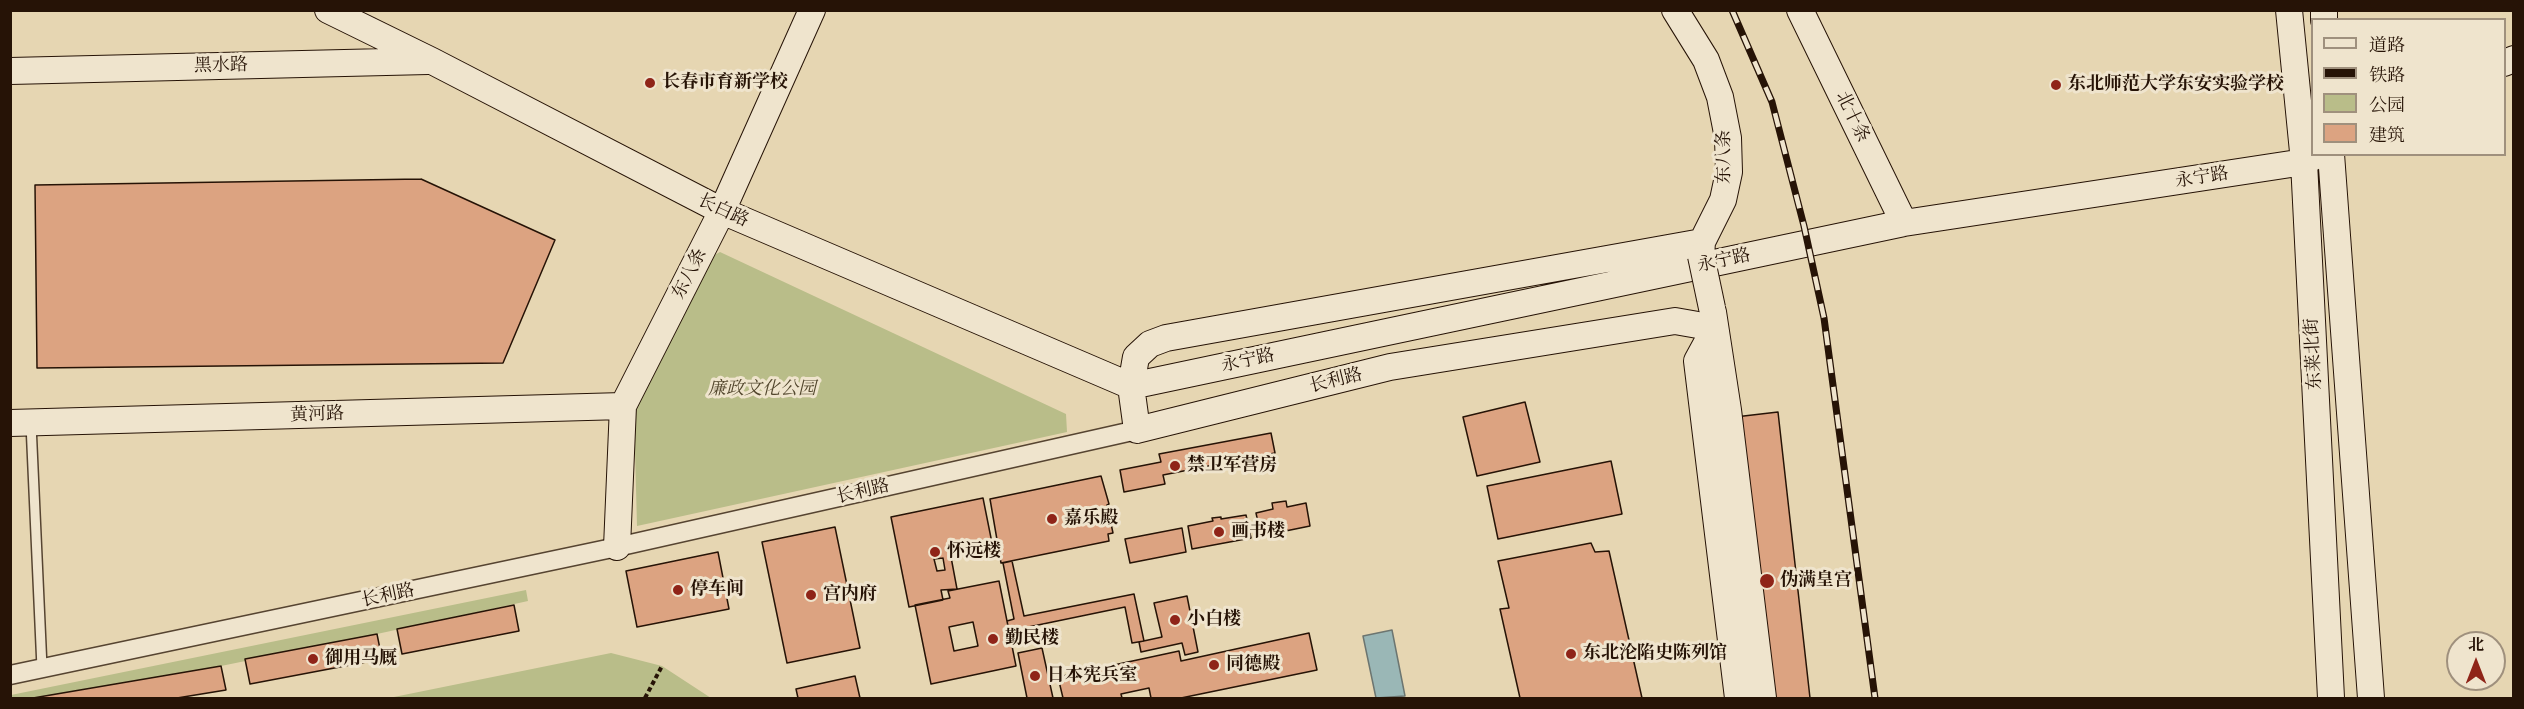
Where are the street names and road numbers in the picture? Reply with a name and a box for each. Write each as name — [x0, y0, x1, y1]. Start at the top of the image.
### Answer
street label: 黑水路 — [194, 55, 248, 77]
street label: 北十条 — [1830, 88, 1874, 146]
street label: 东八条 — [1714, 130, 1736, 184]
street label: 永宁路 — [2174, 163, 2230, 193]
street label: 长白路 — [694, 190, 752, 232]
street label: 东八条 — [668, 245, 712, 303]
street label: 永宁路 — [1695, 245, 1753, 277]
street label: 东莱北街 — [2301, 317, 2327, 391]
street label: 永宁路 — [1219, 345, 1277, 377]
street label: 长利路 — [1307, 364, 1365, 398]
street label: 黄河路 — [290, 403, 344, 427]
street label: 长利路 — [834, 475, 892, 509]
street label: 长利路 — [359, 580, 417, 612]

